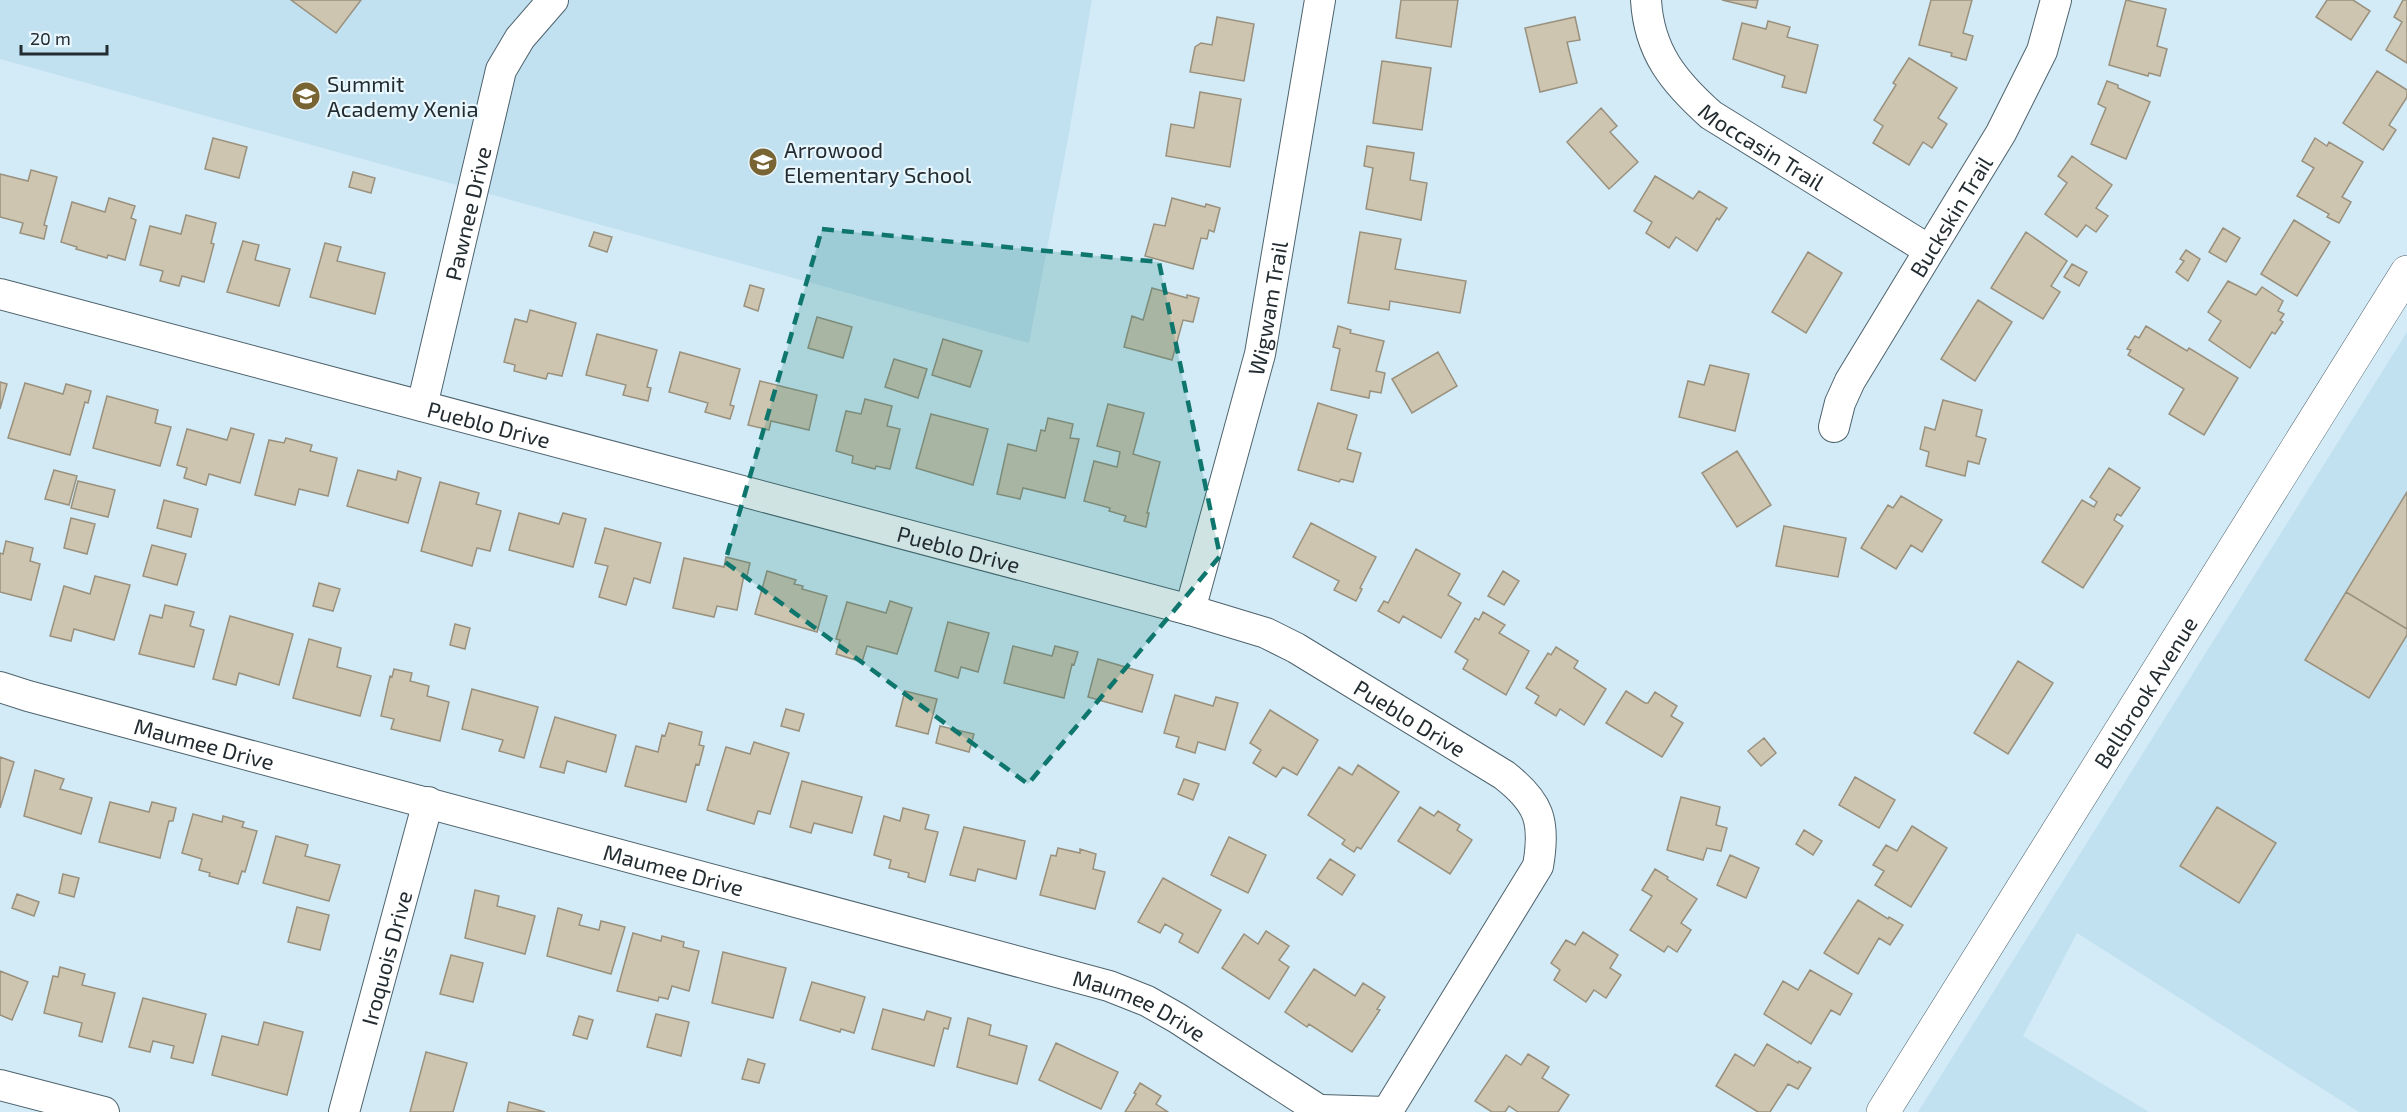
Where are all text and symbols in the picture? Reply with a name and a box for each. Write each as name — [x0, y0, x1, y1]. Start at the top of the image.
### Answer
scale bar — [21, 18, 106, 56]
text: 20 m — [30, 27, 71, 49]
place label: Summit Academy Xenia — [327, 70, 479, 121]
school or university icon: Summit Academy Xenia — [290, 80, 322, 112]
street label: Moccasin Trail — [1694, 98, 1830, 195]
place label: Arrowood Elementary School — [784, 136, 972, 187]
street label: Pawnee Drive — [439, 144, 496, 283]
school or university icon: Arrowood Elementary School — [747, 146, 779, 178]
street label: Buckskin Trail — [1904, 150, 1997, 281]
street label: Wigwam Trail — [1242, 238, 1292, 378]
street label: Pueblo Drive — [425, 395, 553, 453]
street label: Pueblo Drive — [894, 520, 1023, 577]
street label: Bellbrook Avenue — [2088, 611, 2202, 773]
street label: Pueblo Drive — [1350, 674, 1471, 762]
street label: Maumee Drive — [131, 712, 277, 775]
street label: Maumee Drive — [601, 838, 747, 900]
street label: Iroquois Drive — [355, 887, 416, 1028]
street label: Maumee Drive — [1070, 964, 1211, 1046]

